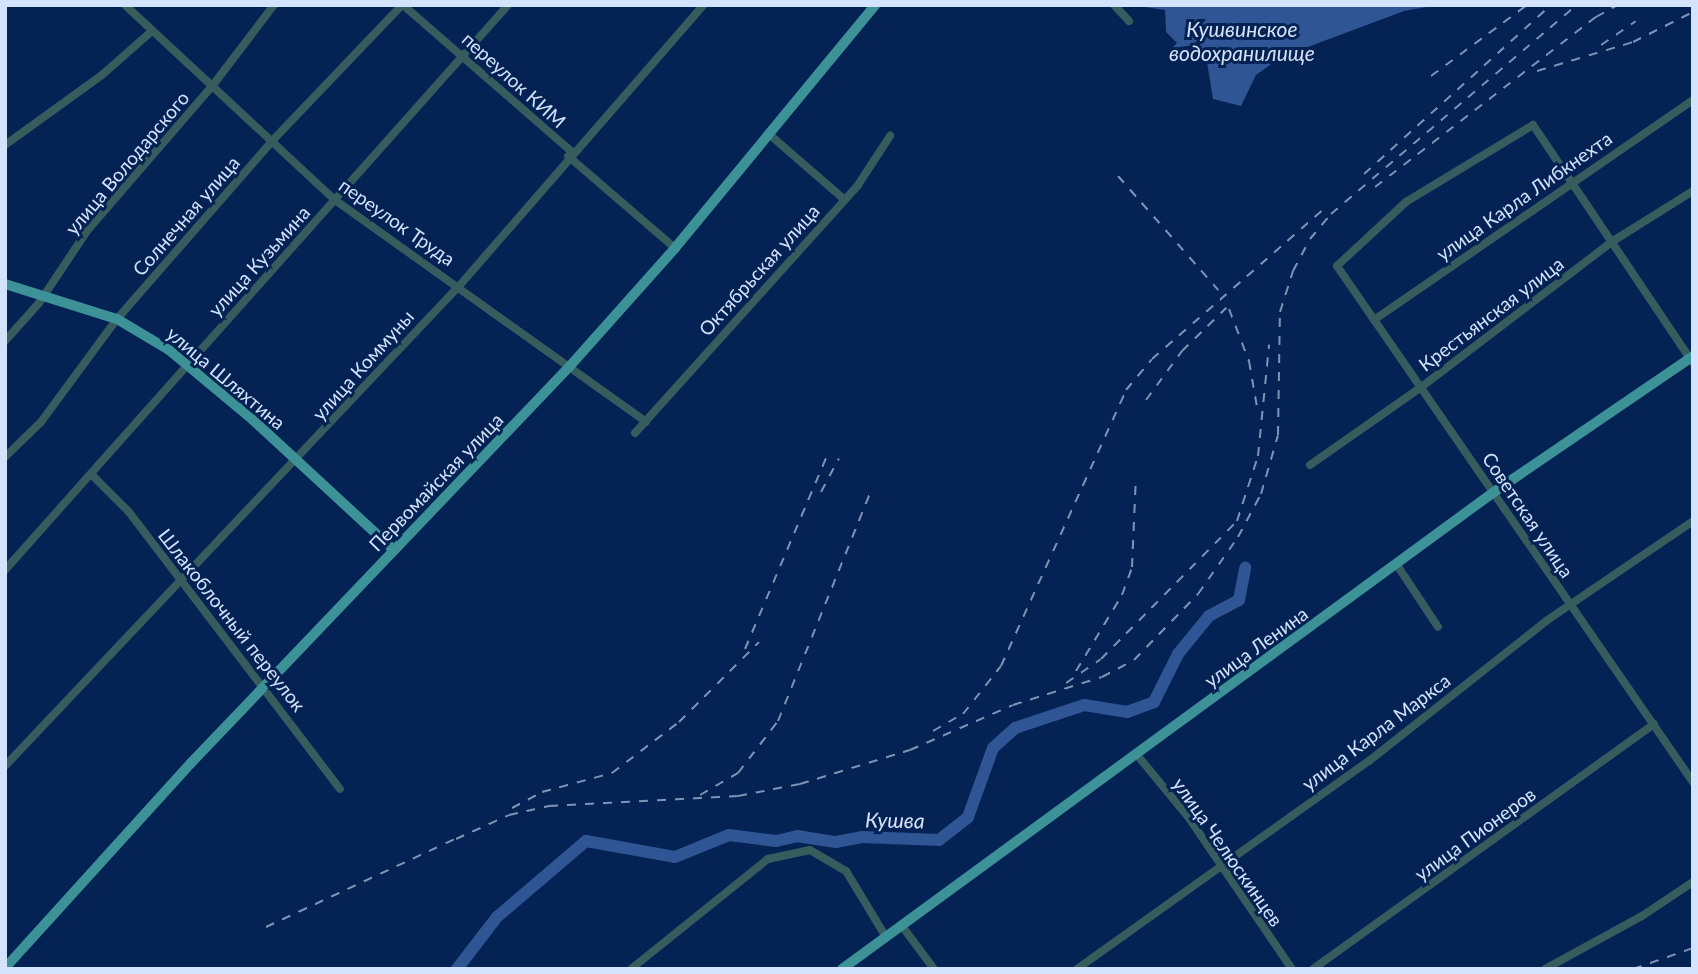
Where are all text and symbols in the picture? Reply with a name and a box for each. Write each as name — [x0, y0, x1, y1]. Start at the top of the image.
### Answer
water label: Кушвинское водохранилище — [1169, 16, 1315, 66]
street label: переулок КИМ — [457, 28, 571, 132]
street label: улица Володарского — [60, 87, 194, 239]
street label: улица Карла Либкнехта — [1432, 127, 1616, 265]
street label: Солнечная улица — [128, 152, 244, 280]
street label: переулок Труда — [335, 174, 459, 270]
street label: Октябрьская улица — [694, 200, 824, 340]
street label: улица Кузьмина — [204, 201, 314, 321]
street label: Крестьянская улица — [1414, 252, 1568, 376]
street label: улица Коммуны — [308, 305, 418, 425]
street label: улица Шляхтина — [162, 322, 290, 434]
street label: Первомайская улица — [364, 408, 508, 556]
street label: Советская улица — [1478, 448, 1578, 582]
street label: Шлакоблочный переулок — [154, 524, 310, 716]
street label: улица Ленина — [1200, 602, 1312, 692]
street label: улица Карла Маркса — [1297, 669, 1455, 795]
street label: улица Челюскинцев — [1168, 773, 1288, 931]
street label: улица Пионеров — [1410, 782, 1540, 886]
water label: Кушва — [865, 807, 925, 833]

